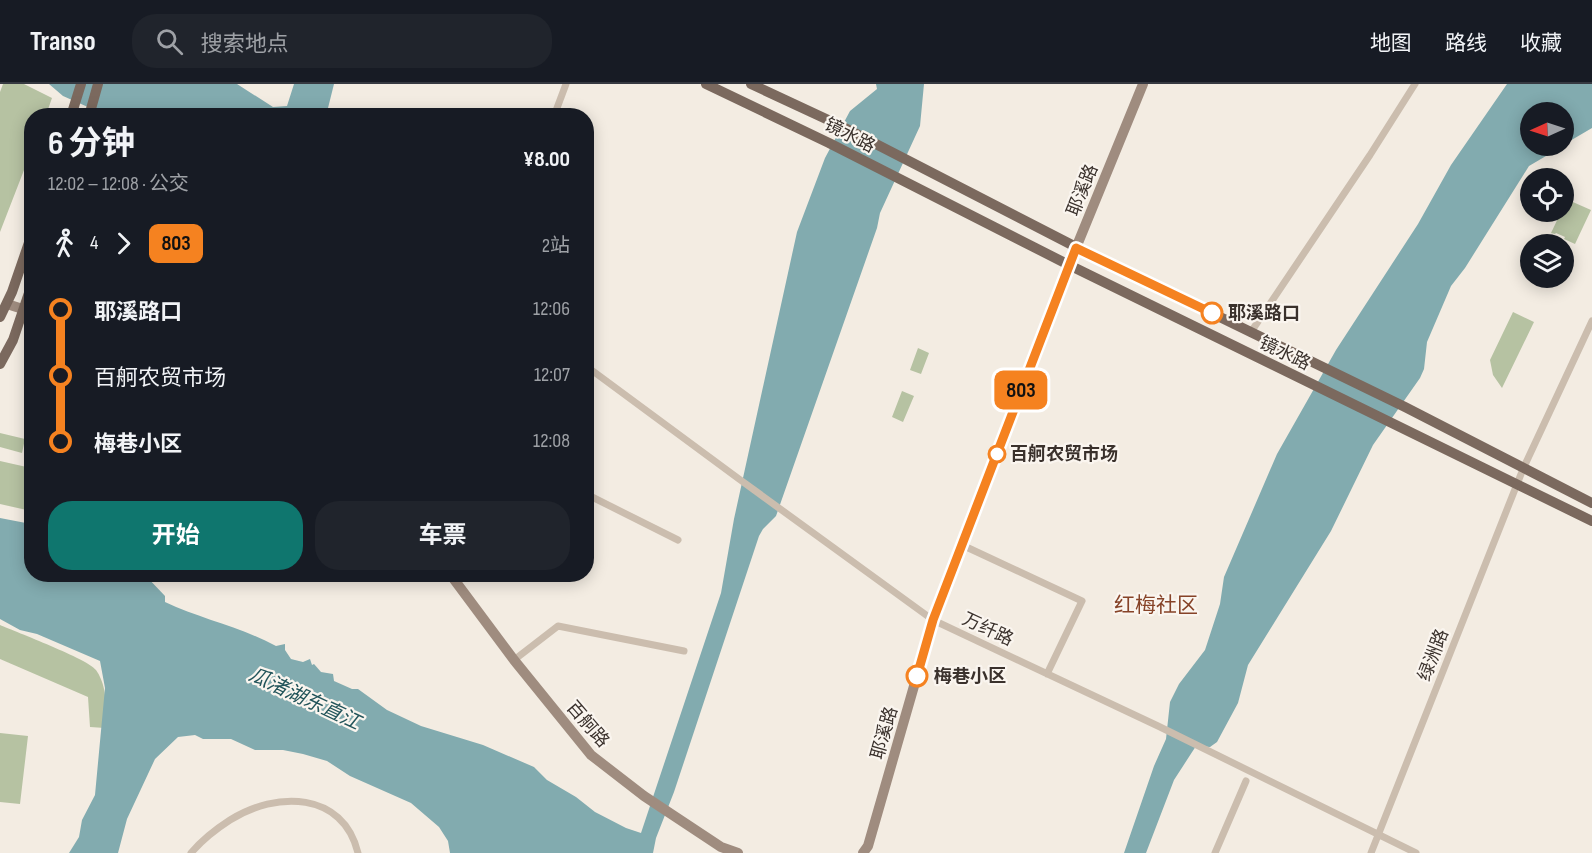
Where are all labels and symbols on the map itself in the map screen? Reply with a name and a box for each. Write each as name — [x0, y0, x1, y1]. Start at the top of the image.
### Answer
north arrow — [1520, 102, 1574, 156]
street label: 镜水路 — [821, 114, 879, 157]
street label: 耶溪路 — [1063, 161, 1102, 219]
marker: 耶溪路口 — [1201, 302, 1223, 324]
place label: 耶溪路口 — [1228, 303, 1300, 324]
street label: 镜水路 — [1256, 332, 1314, 375]
line badge: 803 — [986, 370, 1056, 410]
place label: 百舸农贸市场 — [1010, 443, 1118, 465]
marker: 百舸农贸市场 — [988, 445, 1006, 463]
district label: 红梅社区 — [1114, 593, 1198, 618]
street label: 万纤路 — [959, 609, 1017, 650]
street label: 绿洲路 — [1414, 626, 1453, 684]
water label: 瓜渚湖东直江 — [245, 663, 366, 736]
marker: 梅巷小区 — [906, 665, 928, 687]
place label: 梅巷小区 — [934, 666, 1006, 687]
street label: 百舸路 — [562, 697, 613, 752]
street label: 耶溪路 — [867, 704, 902, 762]

